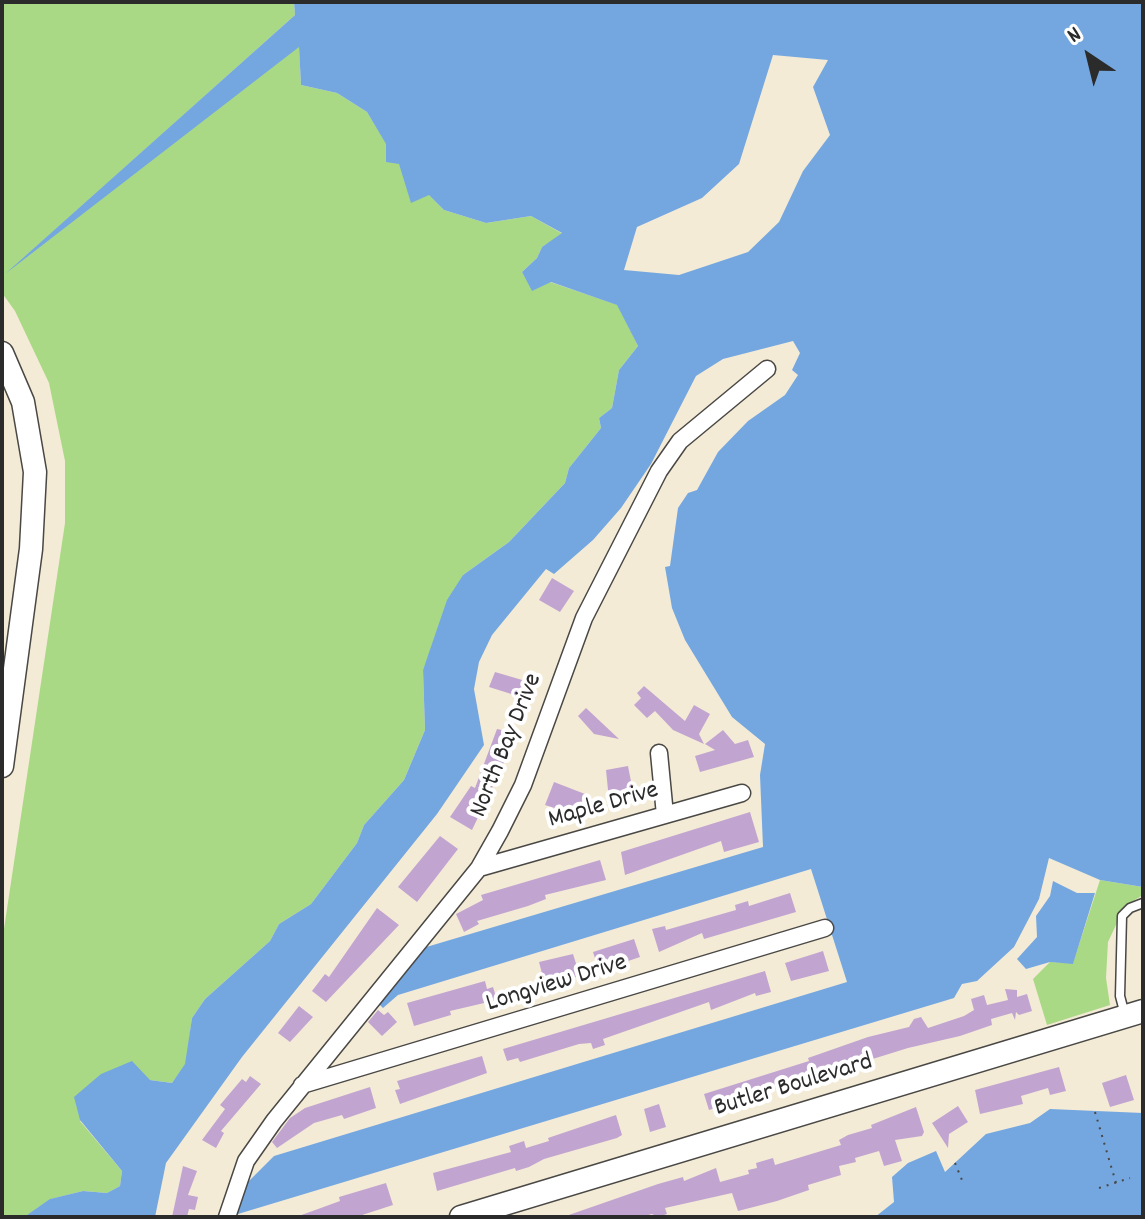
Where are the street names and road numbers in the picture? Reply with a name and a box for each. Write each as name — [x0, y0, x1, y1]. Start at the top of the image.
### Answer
street label: North Bay Drive — [465, 669, 551, 823]
street label: Maple Drive — [545, 776, 663, 838]
street label: Longview Drive — [483, 949, 631, 1021]
street label: Butler Boulevard — [711, 1048, 877, 1126]

